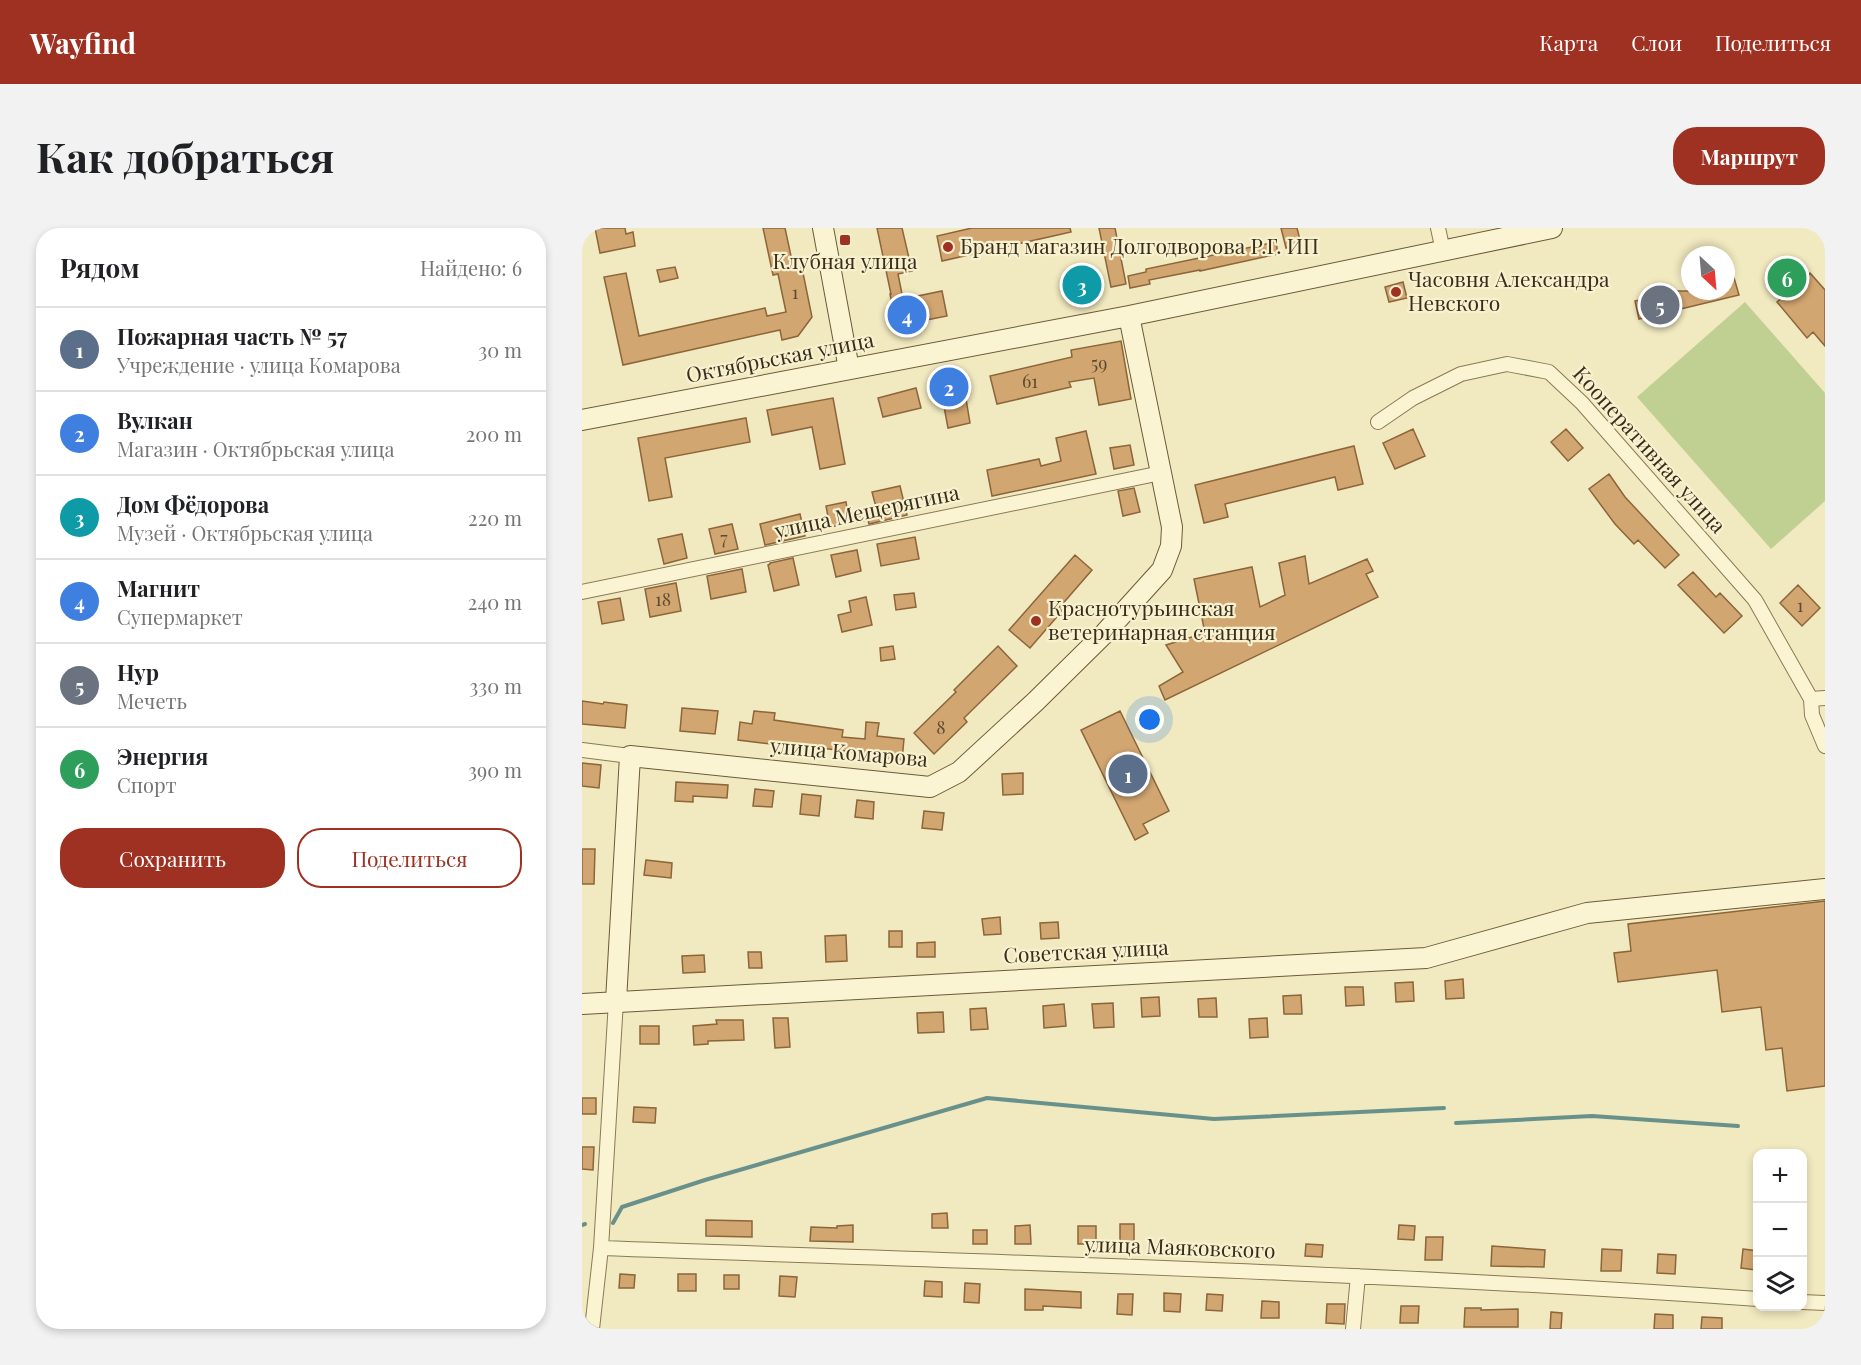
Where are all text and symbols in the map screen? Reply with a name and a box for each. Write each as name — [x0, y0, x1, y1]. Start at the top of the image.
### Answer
text: Wayfind — [30, 24, 136, 61]
text: Карта — [1539, 28, 1598, 56]
text: Слои — [1631, 28, 1682, 56]
text: Поделиться — [1715, 28, 1831, 56]
button: Маршрут — [1673, 127, 1825, 185]
text: Как добраться — [36, 128, 335, 184]
place label: Бранд магазин Долгодворова Р.Г. ИП — [960, 231, 1319, 259]
marker: Клубная улица — [838, 233, 852, 247]
marker: Бранд магазин Долгодворова Р.Г. ИП — [941, 240, 955, 254]
place label: Клубная улица — [773, 246, 918, 274]
north arrow — [1681, 246, 1735, 300]
text: Рядом — [60, 250, 139, 285]
text: Найдено: 6 — [420, 254, 522, 281]
pin: 6 — [1768, 256, 1806, 300]
pin: 3 — [1062, 262, 1102, 308]
place label: Часовня Александра Невского — [1408, 264, 1610, 316]
house number: 1 — [792, 280, 799, 304]
pin: 5 — [1640, 282, 1680, 328]
marker: Часовня Александра Невского — [1389, 285, 1403, 299]
pin: 4 — [888, 292, 926, 338]
text: Пожарная часть № 57 — [117, 321, 347, 351]
street label: Октябрьская улица — [683, 324, 876, 388]
text: 1 — [76, 336, 83, 363]
text: 30 m — [478, 336, 522, 363]
text: Учреждение · улица Комарова — [117, 351, 401, 378]
house number: 59 — [1091, 351, 1107, 375]
street label: Кооперативная улица — [1568, 359, 1733, 539]
pin: 2 — [930, 364, 968, 410]
house number: 61 — [1022, 369, 1038, 393]
text: Вулкан — [117, 405, 193, 435]
text: 2 — [74, 420, 85, 447]
text: 200 m — [466, 420, 522, 447]
text: Магазин · Октябрьская улица — [117, 435, 394, 462]
street label: улица Мещерягина — [771, 477, 962, 543]
text: Дом Фёдорова — [117, 489, 269, 519]
text: 3 — [75, 504, 84, 531]
text: 220 m — [468, 504, 522, 531]
text: Музей · Октябрьская улица — [117, 519, 373, 546]
house number: 7 — [720, 526, 728, 550]
text: Магнит — [117, 573, 200, 603]
house number: 18 — [655, 587, 671, 611]
text: 4 — [74, 588, 85, 615]
text: 240 m — [468, 588, 522, 615]
place label: Краснотурьинская ветеринарная станция — [1048, 593, 1275, 645]
house number: 1 — [1797, 593, 1804, 617]
text: Супермаркет — [117, 603, 243, 630]
marker: Краснотурьинская ветеринарная станция — [1029, 614, 1043, 628]
text: Нур — [117, 657, 159, 687]
text: 5 — [75, 672, 84, 699]
text: 330 m — [469, 672, 522, 699]
text: Мечеть — [117, 687, 187, 714]
your location — [1135, 705, 1164, 734]
house number: 8 — [936, 715, 946, 739]
street label: улица Комарова — [768, 730, 930, 772]
text: Энергия — [117, 741, 208, 771]
pin: 1 — [1108, 752, 1148, 796]
text: 6 — [74, 756, 85, 783]
text: 390 m — [468, 756, 522, 783]
text: Спорт — [117, 771, 177, 798]
button: Сохранить — [60, 828, 285, 888]
button: Поделиться — [297, 828, 522, 888]
street label: Советская улица — [1002, 932, 1170, 968]
map controls — [1753, 1149, 1807, 1311]
button: + — [1753, 1149, 1807, 1203]
button: − — [1753, 1203, 1807, 1257]
street label: улица Маяковского — [1083, 1229, 1276, 1263]
button: layers — [1753, 1257, 1807, 1311]

